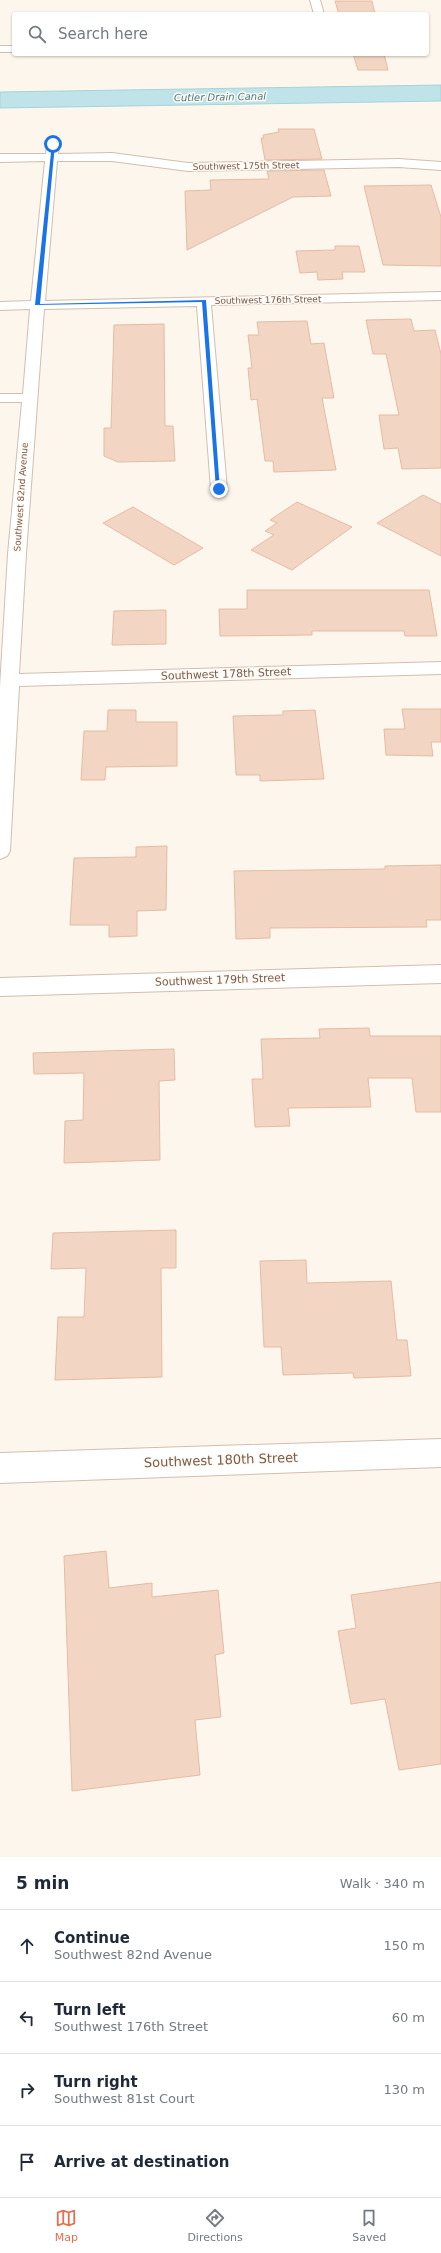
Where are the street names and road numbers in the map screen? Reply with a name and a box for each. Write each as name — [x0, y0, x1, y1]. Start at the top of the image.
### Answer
street label: Southwest 175th Street — [193, 160, 300, 172]
street label: Southwest 176th Street — [215, 294, 322, 306]
street label: Southwest 82nd Avenue — [12, 442, 30, 552]
street label: Southwest 178th Street — [161, 665, 292, 683]
street label: Southwest 179th Street — [155, 971, 286, 989]
street label: Southwest 180th Street — [144, 1450, 298, 1470]

